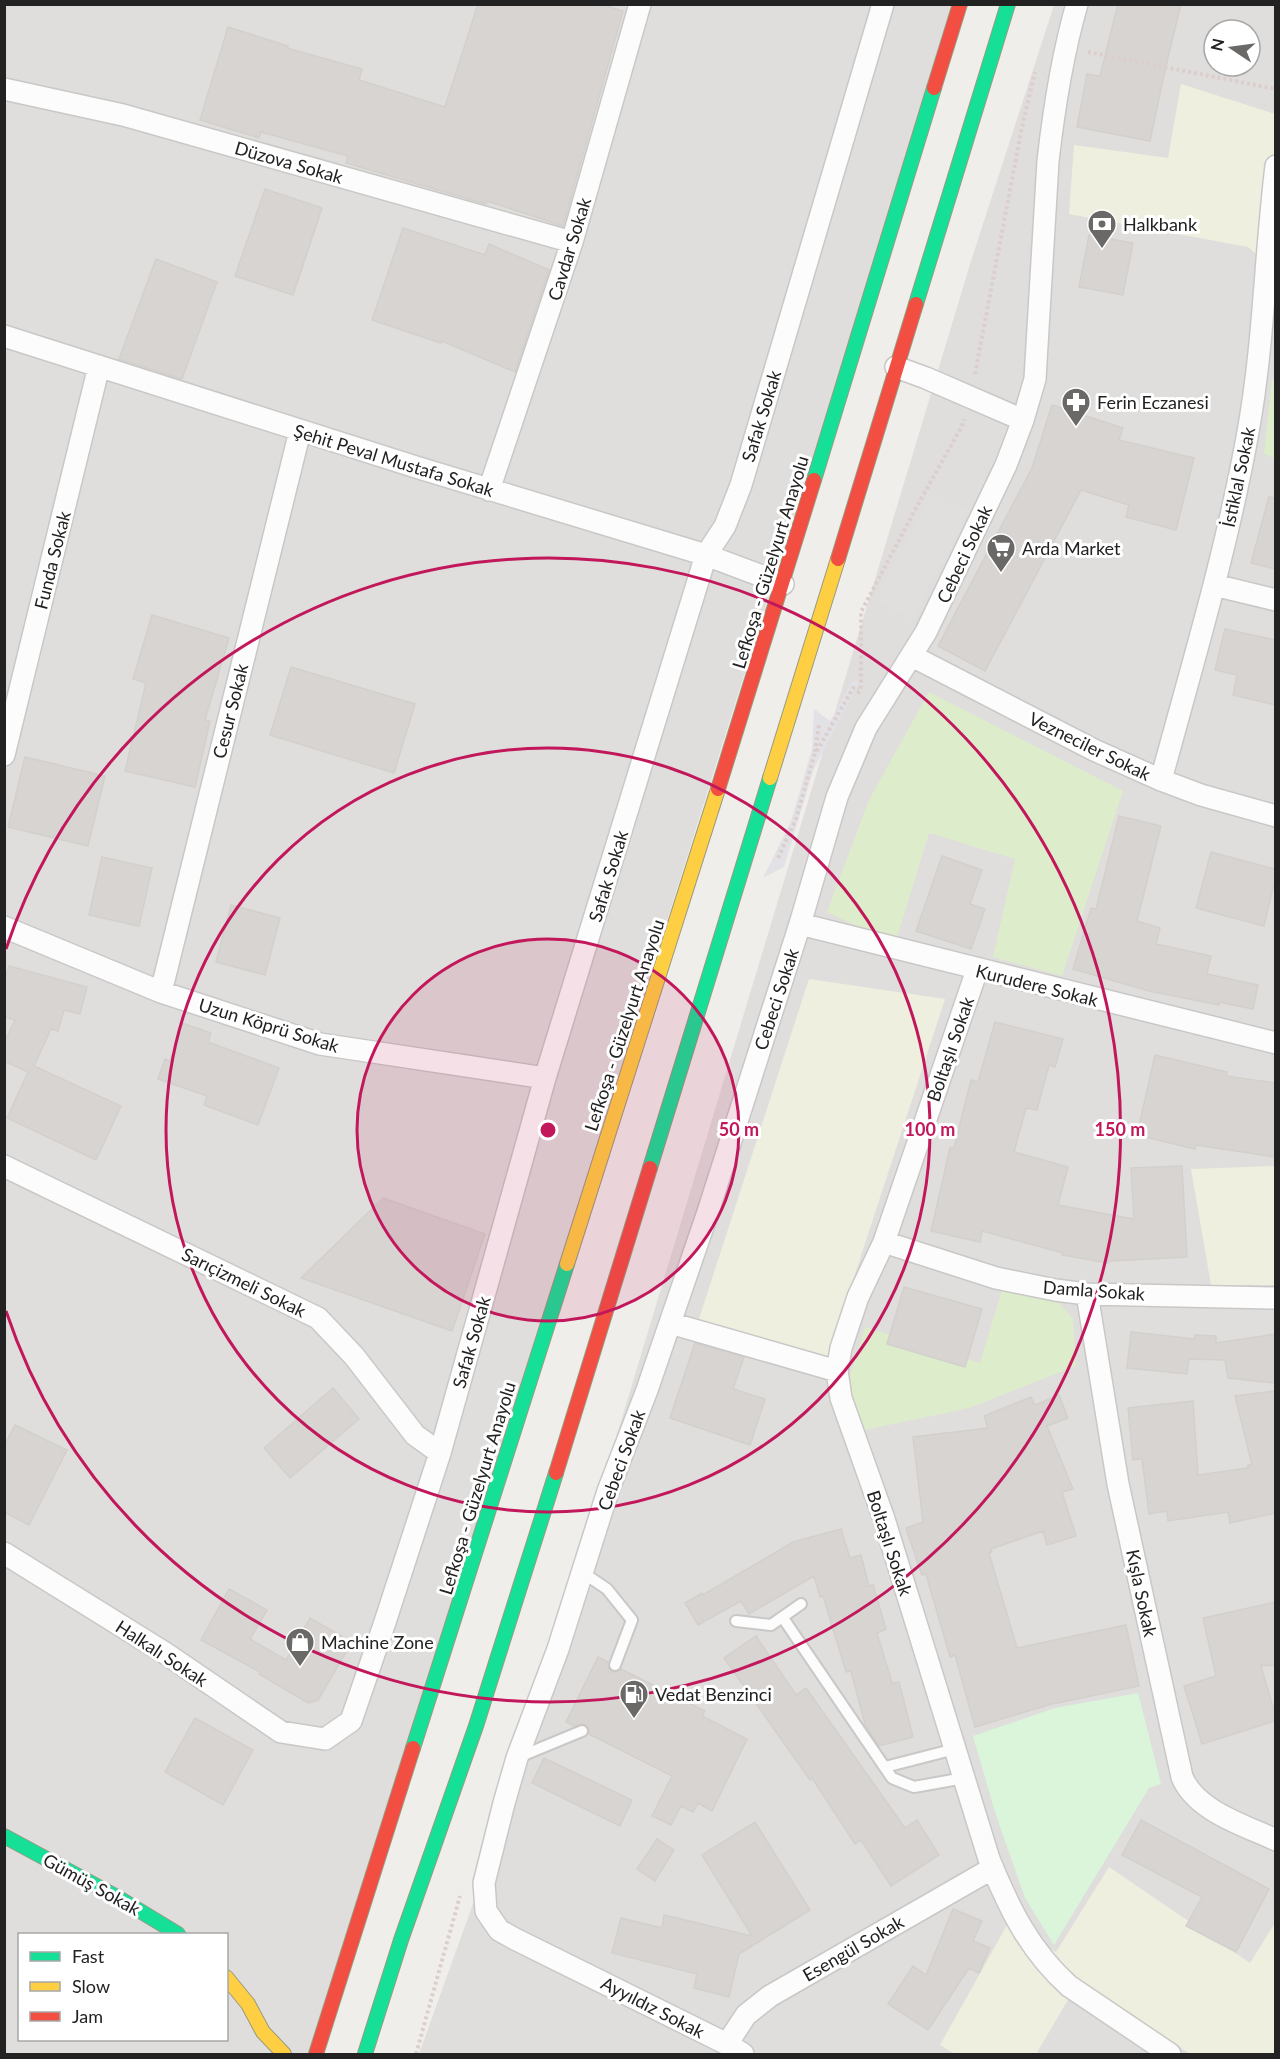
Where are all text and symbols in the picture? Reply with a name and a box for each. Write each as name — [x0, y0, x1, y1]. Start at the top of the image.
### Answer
north arrow — [1202, 18, 1262, 78]
text: N — [1206, 36, 1228, 53]
street label: Düzova Sokak — [232, 136, 346, 188]
street label: Cavdar Sokak — [543, 194, 595, 303]
bank icon: Halkbank — [1086, 208, 1118, 250]
place label: Halkbank — [1123, 213, 1198, 235]
street label: Safak Sokak — [737, 367, 786, 464]
pharmacy icon: Ferin Eczanesi — [1060, 386, 1092, 428]
place label: Ferin Eczanesi — [1097, 391, 1209, 413]
street label: Şehit Peval Mustafa Sokak — [291, 419, 497, 501]
street label: İstiklal Sokak — [1217, 424, 1260, 529]
street label: Lefkoşa - Güzelyurt Anayolu — [727, 453, 813, 671]
street label: Cebeci Sokak — [932, 501, 997, 607]
street label: Funda Sokak — [29, 508, 75, 611]
supermarket icon: Arda Market — [985, 532, 1017, 574]
place label: Arda Market — [1022, 537, 1121, 559]
street label: Cesur Sokak — [208, 660, 253, 761]
street label: Vezneciler Sokak — [1026, 707, 1155, 785]
street label: Safak Sokak — [584, 827, 633, 924]
street label: Lefkoşa - Güzelyurt Anayolu — [579, 916, 669, 1134]
street label: Cebeci Sokak — [749, 945, 803, 1053]
street label: Kurudere Sokak — [974, 959, 1101, 1011]
street label: Uzun Köprü Sokak — [196, 993, 343, 1057]
street label: Boltaşlı Sokak — [922, 993, 978, 1104]
text: 50 m — [719, 1118, 759, 1140]
text: 100 m — [905, 1118, 955, 1140]
text: 150 m — [1095, 1118, 1145, 1140]
centre of rings — [538, 1120, 558, 1140]
street label: Sarıçizmeli Sokak — [178, 1242, 310, 1322]
street label: Damla Sokak — [1042, 1275, 1147, 1305]
street label: Safak Sokak — [447, 1293, 495, 1390]
street label: Lefkoşa - Güzelyurt Anayolu — [434, 1379, 520, 1597]
street label: Cebeci Sokak — [593, 1406, 650, 1513]
street label: Boltaşlı Sokak — [863, 1488, 918, 1599]
street label: Kışla Sokak — [1122, 1547, 1162, 1640]
street label: Halkalı Sokak — [112, 1615, 213, 1691]
shop icon: Machine Zone — [284, 1626, 316, 1668]
place label: Machine Zone — [321, 1631, 434, 1653]
fuel station icon: Vedat Benzinci — [618, 1678, 650, 1720]
place label: Vedat Benzinci — [655, 1683, 772, 1705]
street label: Gümüş Sokak — [40, 1848, 145, 1920]
street label: Esengül Sokak — [799, 1910, 908, 1986]
legend — [18, 1933, 228, 2041]
text: Fast — [72, 1945, 105, 1967]
street label: Ayyıldız Sokak — [598, 1972, 709, 2043]
text: Slow — [72, 1975, 110, 1997]
text: Jam — [72, 2005, 103, 2027]

